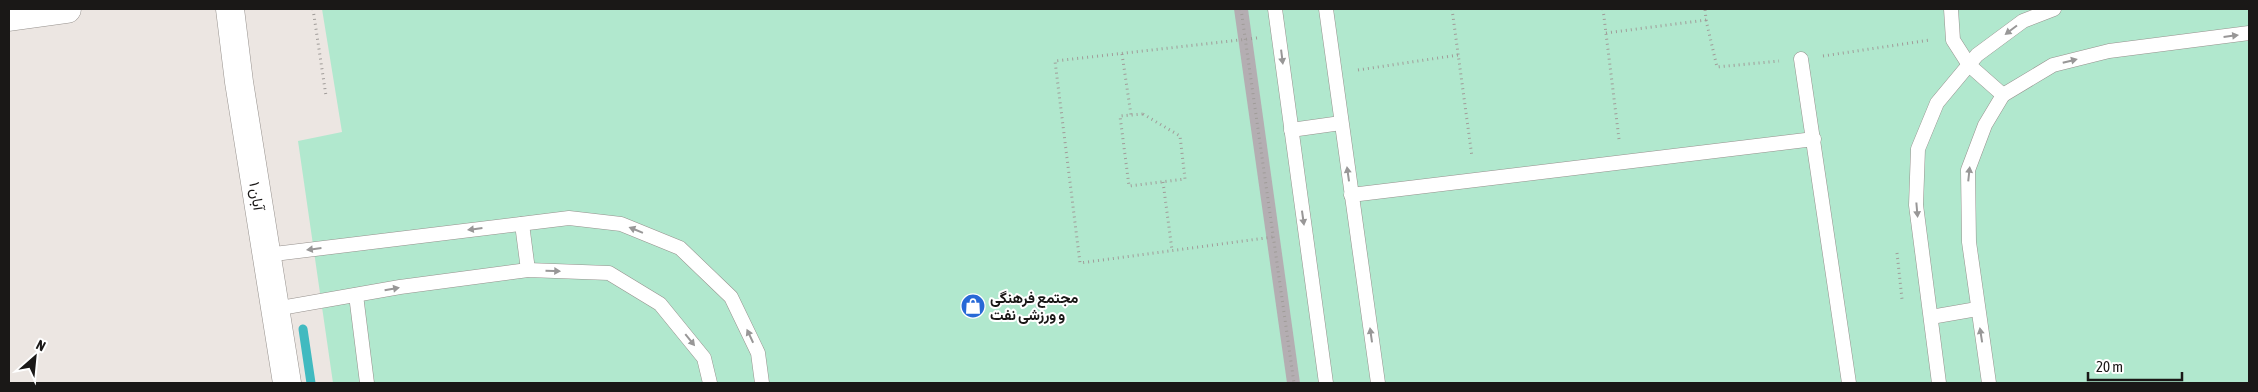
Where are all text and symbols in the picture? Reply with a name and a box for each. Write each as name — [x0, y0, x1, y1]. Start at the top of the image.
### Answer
one-way arrow — [2005, 24, 2018, 35]
one-way arrow — [2223, 32, 2239, 40]
one-way arrow — [1278, 49, 1286, 65]
one-way arrow — [2063, 57, 2078, 65]
one-way arrow — [1965, 165, 1973, 181]
one-way arrow — [1344, 166, 1352, 182]
street label: آبان ۱ — [245, 181, 268, 213]
one-way arrow — [1913, 202, 1921, 218]
one-way arrow — [1299, 210, 1307, 226]
one-way arrow — [467, 225, 483, 233]
one-way arrow — [628, 226, 643, 234]
one-way arrow — [306, 245, 322, 253]
one-way arrow — [546, 268, 562, 276]
one-way arrow — [384, 284, 400, 292]
place label: مجتمع فرهنگى و ورزشى نفت — [990, 289, 1079, 324]
shop icon: مجتمع فرهنگى و ورزشى نفت — [960, 293, 986, 319]
one-way arrow — [1367, 327, 1375, 343]
one-way arrow — [1977, 327, 1985, 343]
one-way arrow — [746, 329, 754, 344]
north arrow — [10, 332, 60, 382]
one-way arrow — [684, 334, 696, 346]
text: N — [34, 336, 48, 354]
scale bar — [2088, 350, 2182, 382]
text: 20 m — [2096, 358, 2123, 375]

